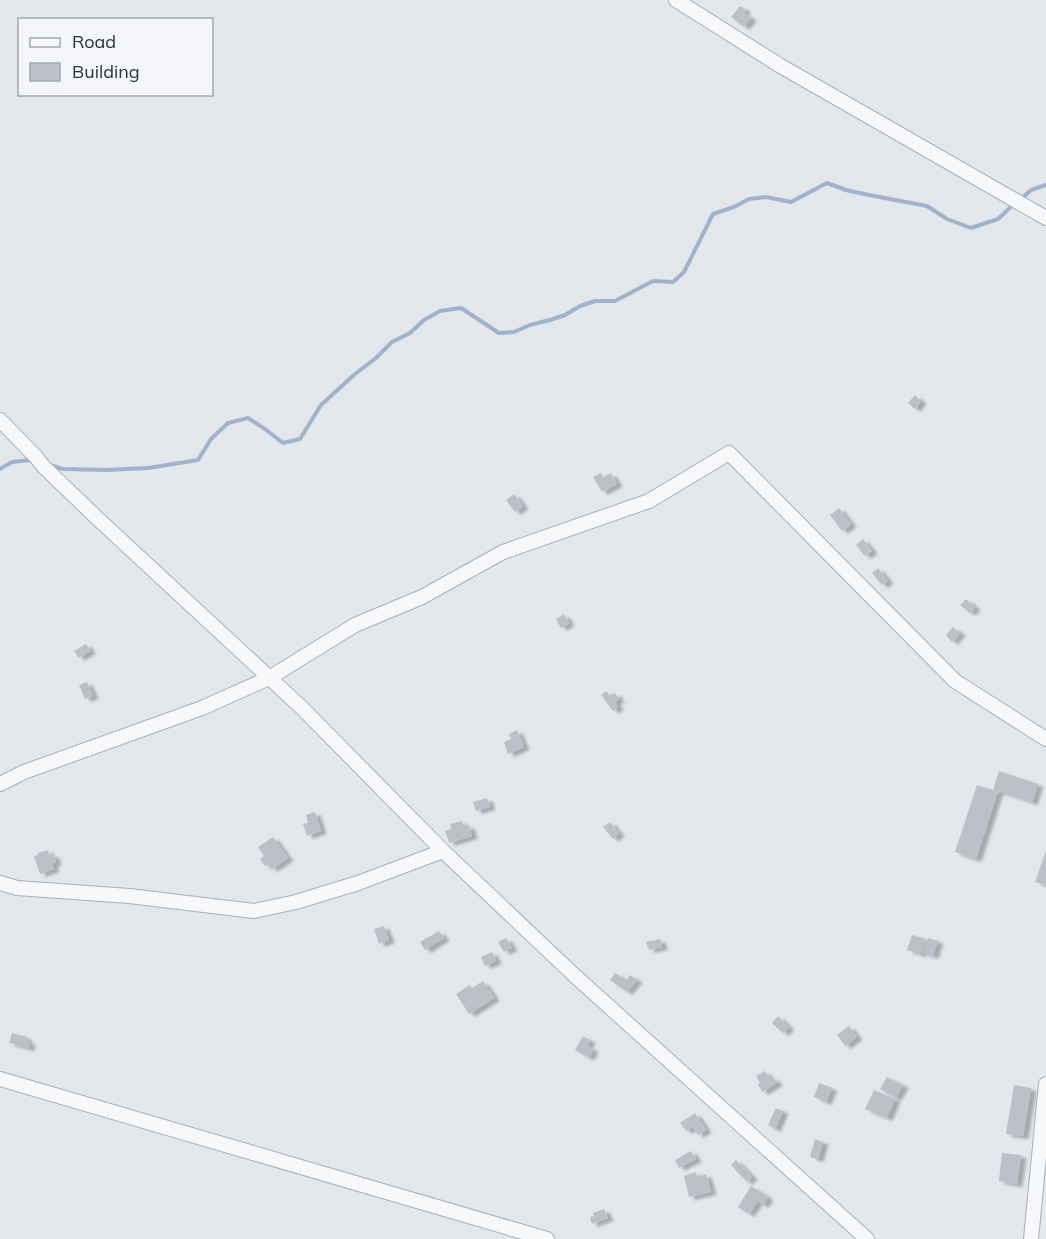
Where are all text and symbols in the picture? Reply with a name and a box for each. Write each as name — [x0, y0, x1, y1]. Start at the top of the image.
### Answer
legend — [18, 18, 213, 96]
text: Road — [72, 30, 116, 53]
text: Building — [72, 60, 140, 83]

